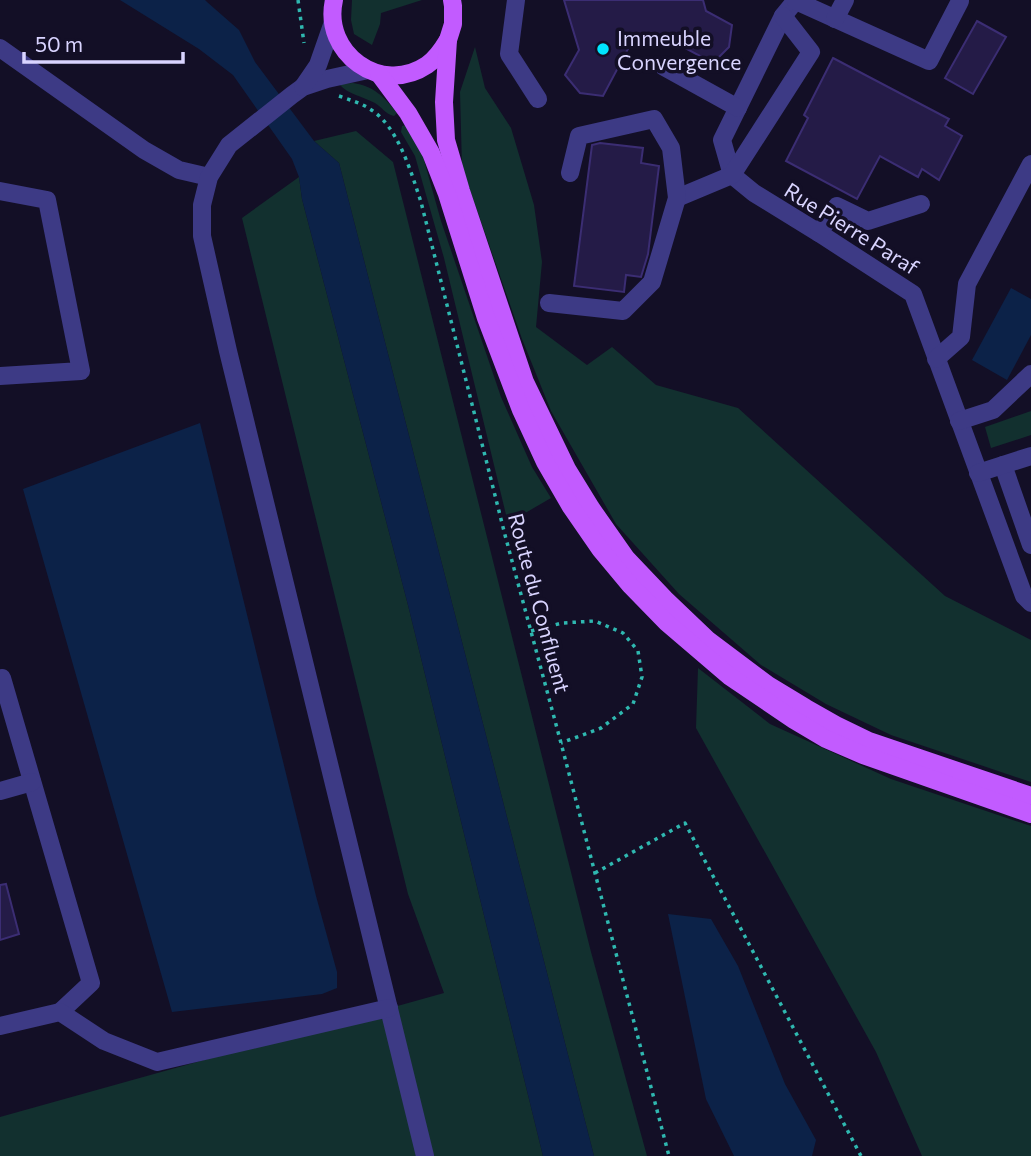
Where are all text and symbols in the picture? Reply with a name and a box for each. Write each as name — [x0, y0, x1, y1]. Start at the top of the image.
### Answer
scale bar — [24, 21, 184, 65]
place label: Immeuble Convergence — [617, 25, 741, 74]
text: 50 m — [35, 31, 83, 56]
marker: Immeuble Convergence — [595, 41, 611, 57]
street label: Rue Pierre Paraf — [780, 177, 924, 280]
street label: Route du Confluent — [504, 510, 576, 696]

